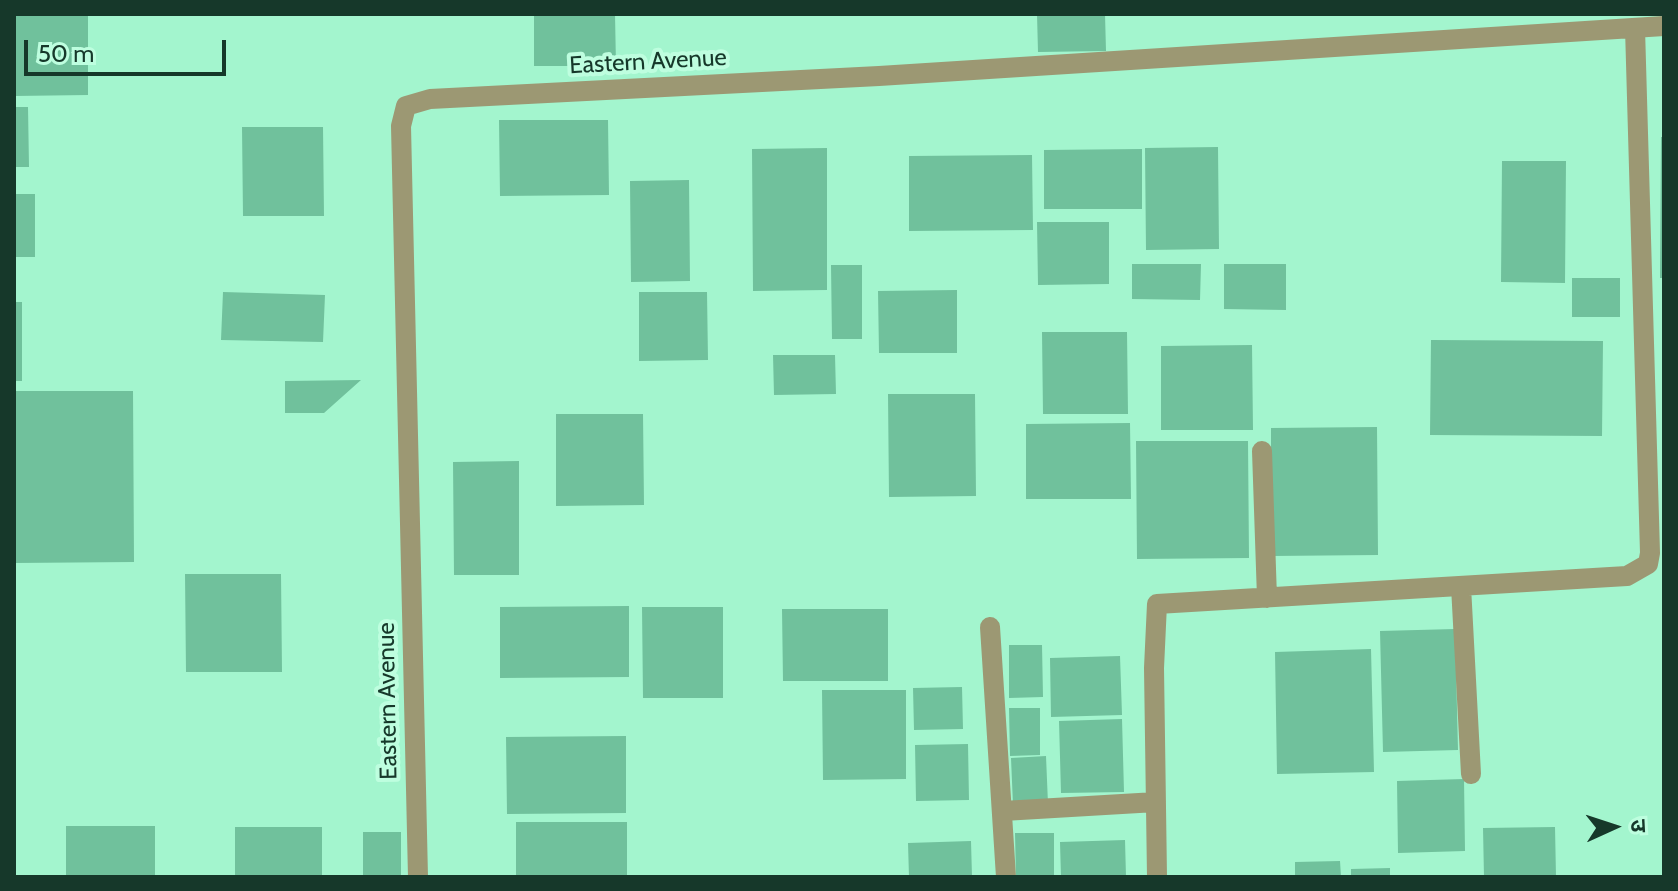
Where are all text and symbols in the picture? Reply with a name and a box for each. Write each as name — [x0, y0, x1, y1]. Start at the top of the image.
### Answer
scale bar — [28, 24, 230, 74]
text: 50 m — [38, 39, 94, 68]
street label: Eastern Avenue — [569, 43, 727, 81]
street label: Eastern Avenue — [372, 622, 404, 780]
north arrow — [1574, 787, 1654, 867]
text: उ — [1625, 819, 1652, 833]

